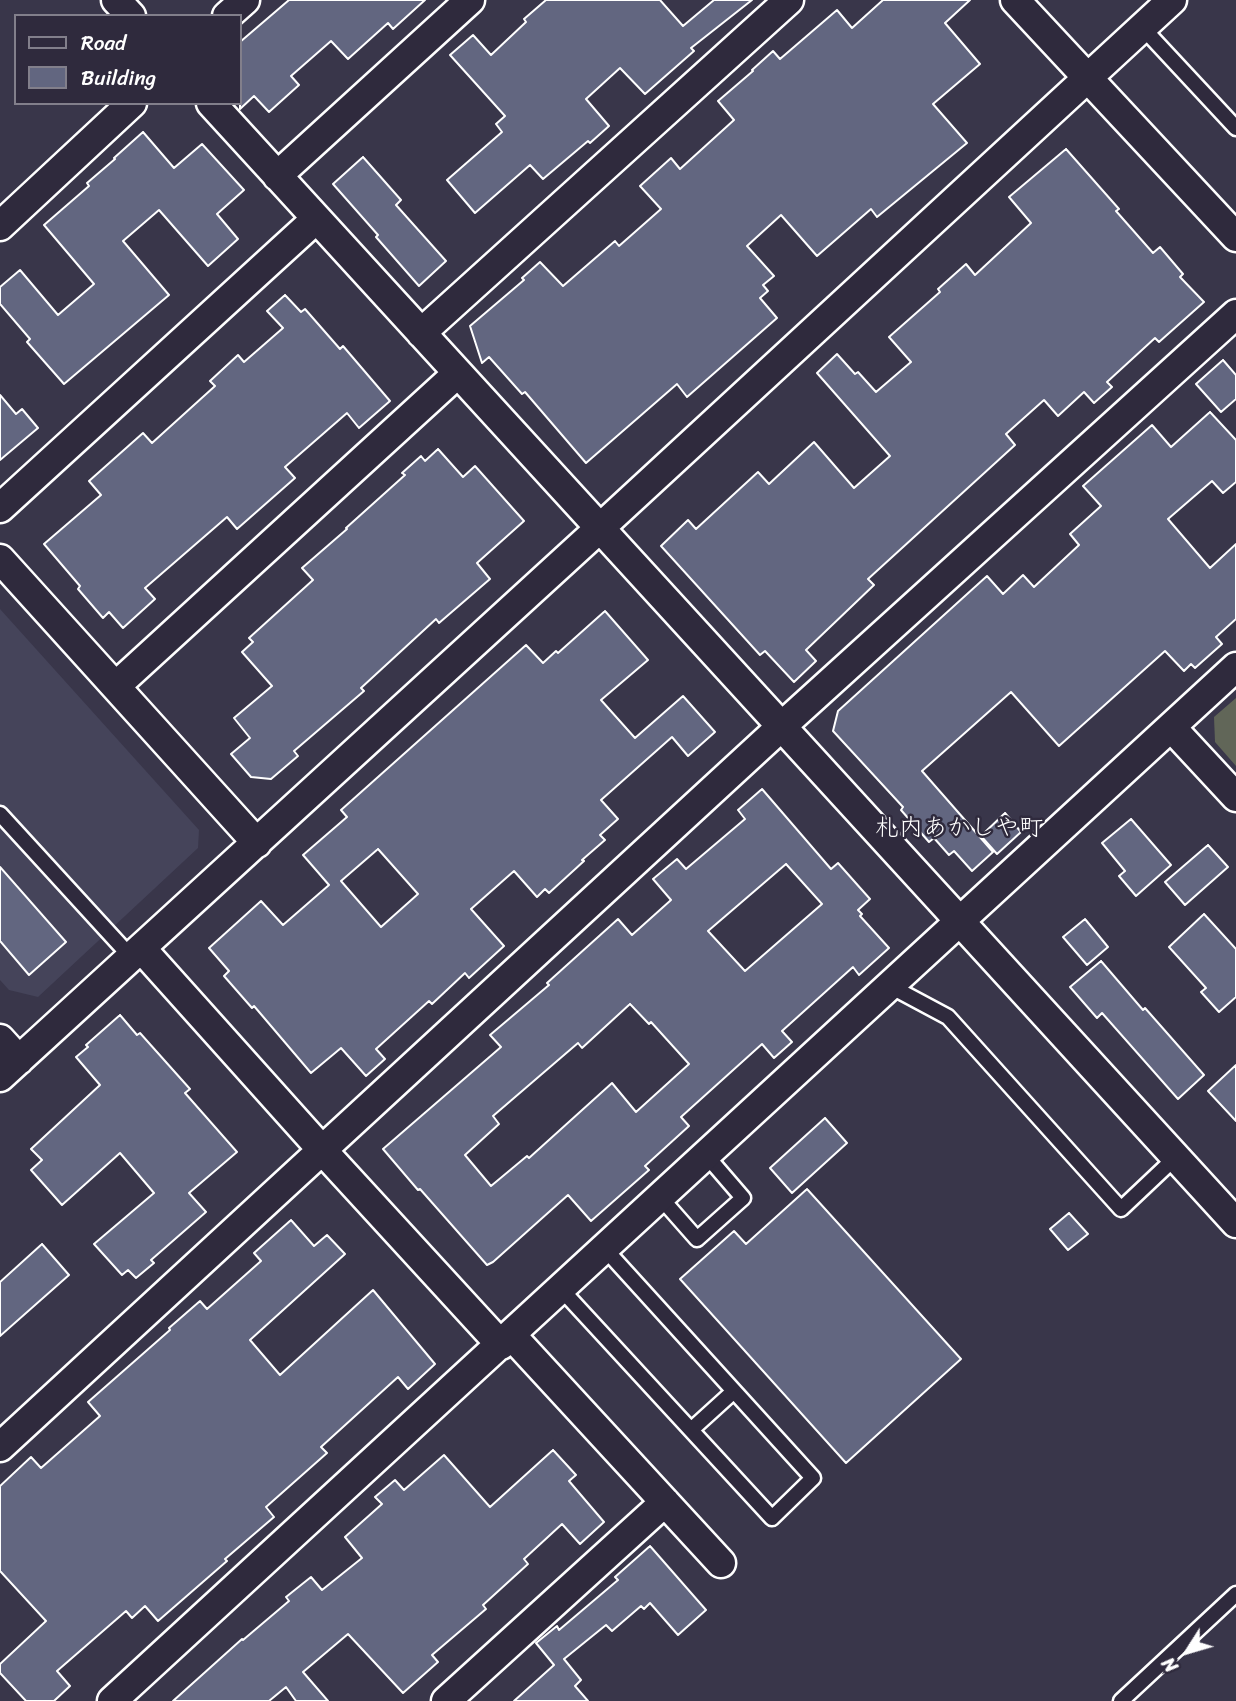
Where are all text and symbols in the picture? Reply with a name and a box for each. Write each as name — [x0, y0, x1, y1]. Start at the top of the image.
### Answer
legend — [14, 14, 242, 105]
text: Road — [81, 24, 126, 62]
text: Building — [81, 59, 156, 97]
district label: 札内あかしや町 — [875, 815, 1043, 843]
north arrow — [1152, 1617, 1222, 1687]
text: N — [1153, 1650, 1187, 1680]

